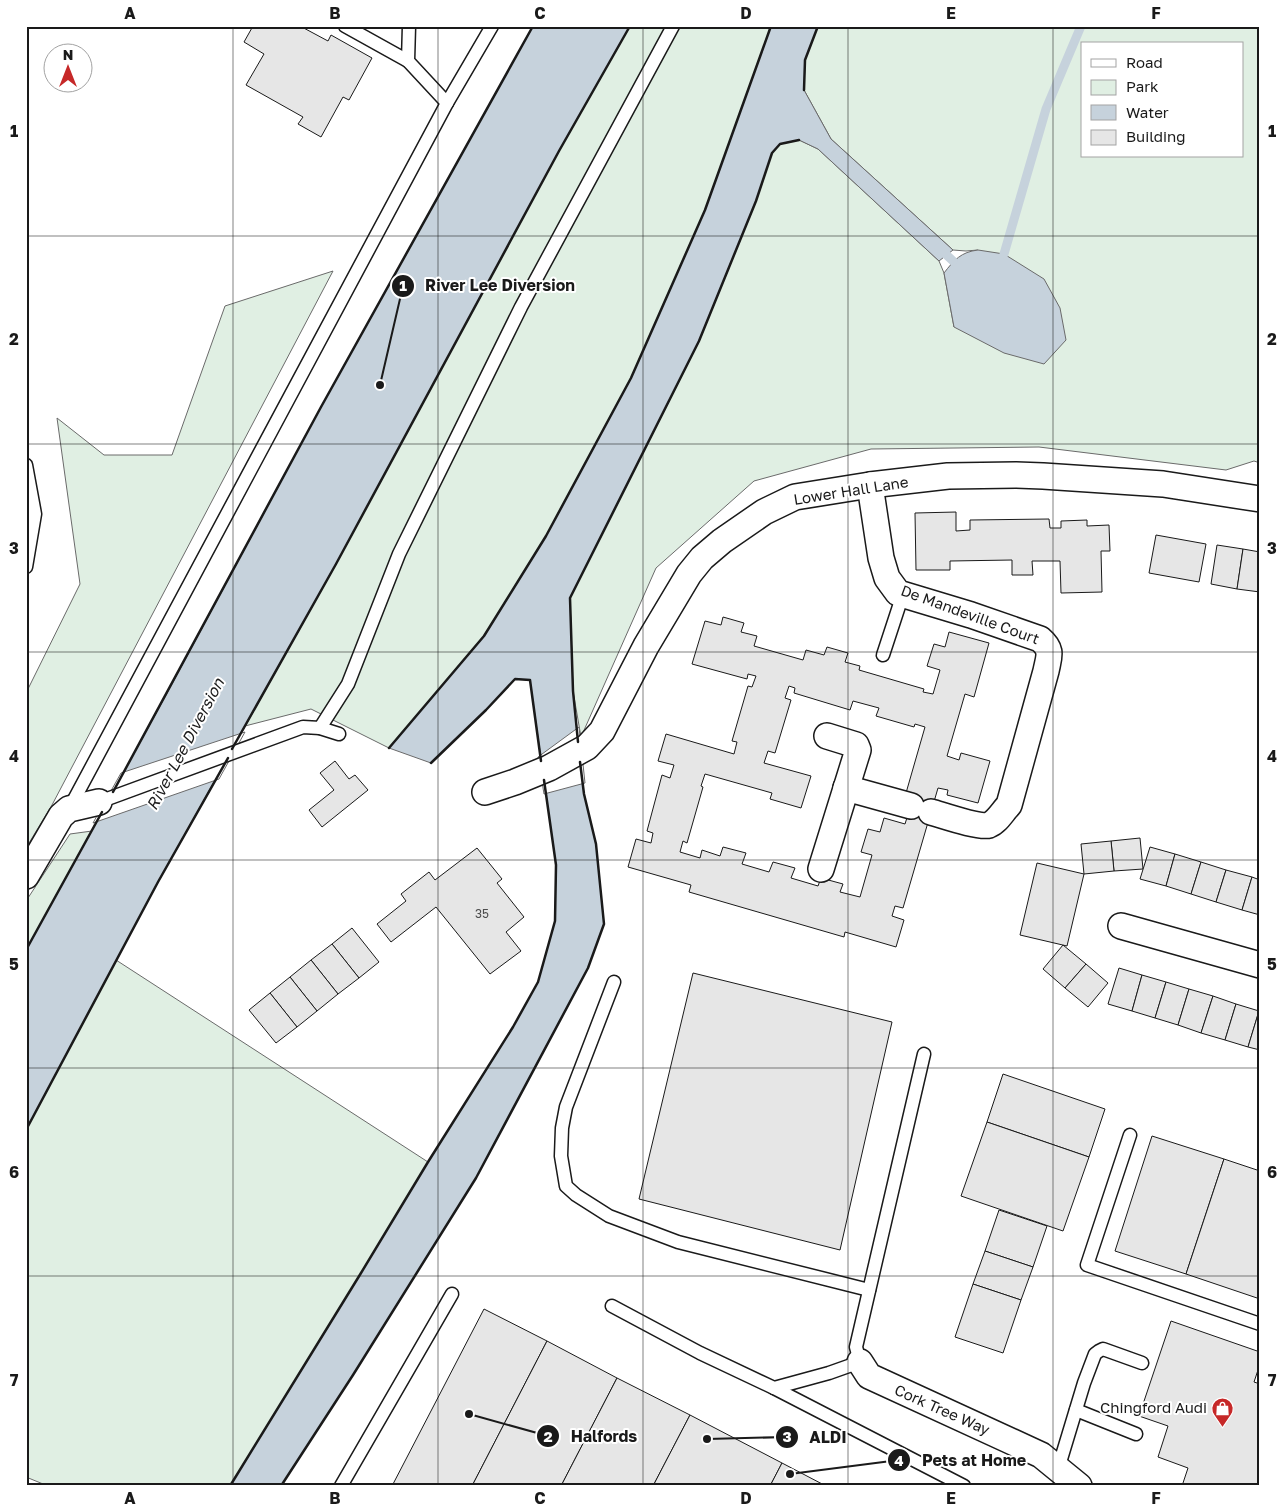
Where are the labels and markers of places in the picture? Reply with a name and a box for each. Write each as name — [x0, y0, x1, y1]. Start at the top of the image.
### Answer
callout: River Lee Diversion — [390, 270, 585, 301]
shop icon: Chingford Audi — [1211, 1396, 1235, 1427]
place label: Chingford Audi — [1100, 1398, 1207, 1416]
callout: Halfords — [536, 1421, 647, 1452]
callout: ALDI — [774, 1421, 857, 1452]
callout: Pets at Home — [886, 1445, 1036, 1476]

